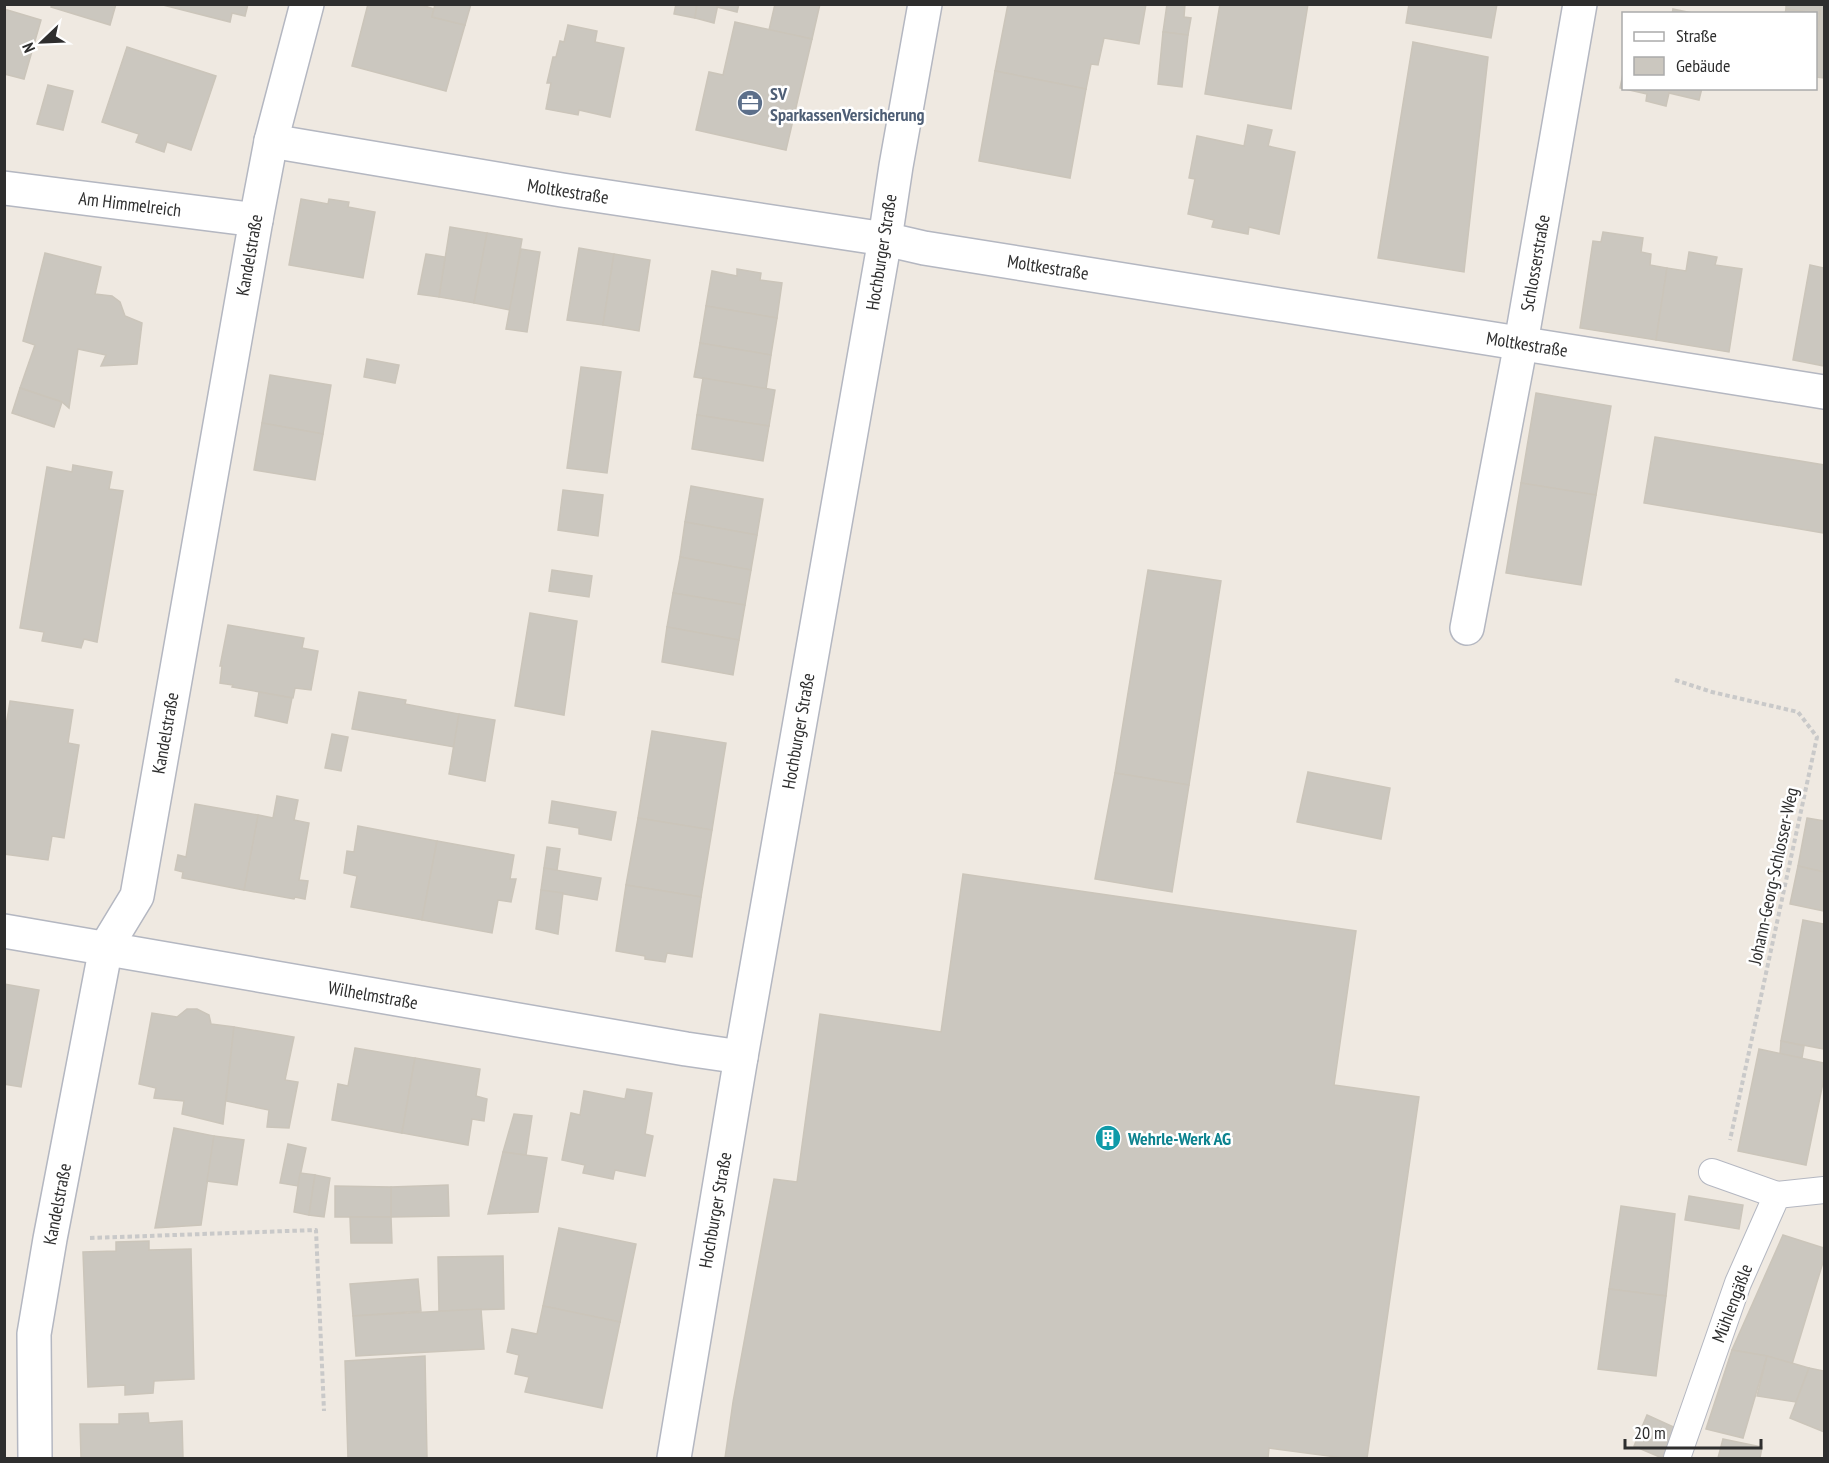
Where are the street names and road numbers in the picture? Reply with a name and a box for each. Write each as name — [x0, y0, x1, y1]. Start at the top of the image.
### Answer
street label: Moltkestraße — [526, 173, 610, 209]
street label: Am Himmelreich — [77, 186, 183, 222]
street label: Hochburger Straße — [860, 192, 902, 312]
street label: Kandelstraße — [231, 212, 267, 298]
street label: Schlosserstraße — [1515, 213, 1555, 313]
street label: Moltkestraße — [1006, 249, 1090, 285]
street label: Moltkestraße — [1485, 326, 1569, 362]
street label: Hochburger Straße — [776, 671, 820, 791]
street label: Kandelstraße — [147, 690, 183, 776]
street label: Johann-Georg-Schlosser-Weg — [1743, 785, 1803, 968]
street label: Wilhelmstraße — [326, 976, 420, 1014]
street label: Hochburger Straße — [693, 1150, 737, 1270]
street label: Kandelstraße — [38, 1161, 76, 1247]
street label: Mühlengäßle — [1707, 1261, 1757, 1345]

